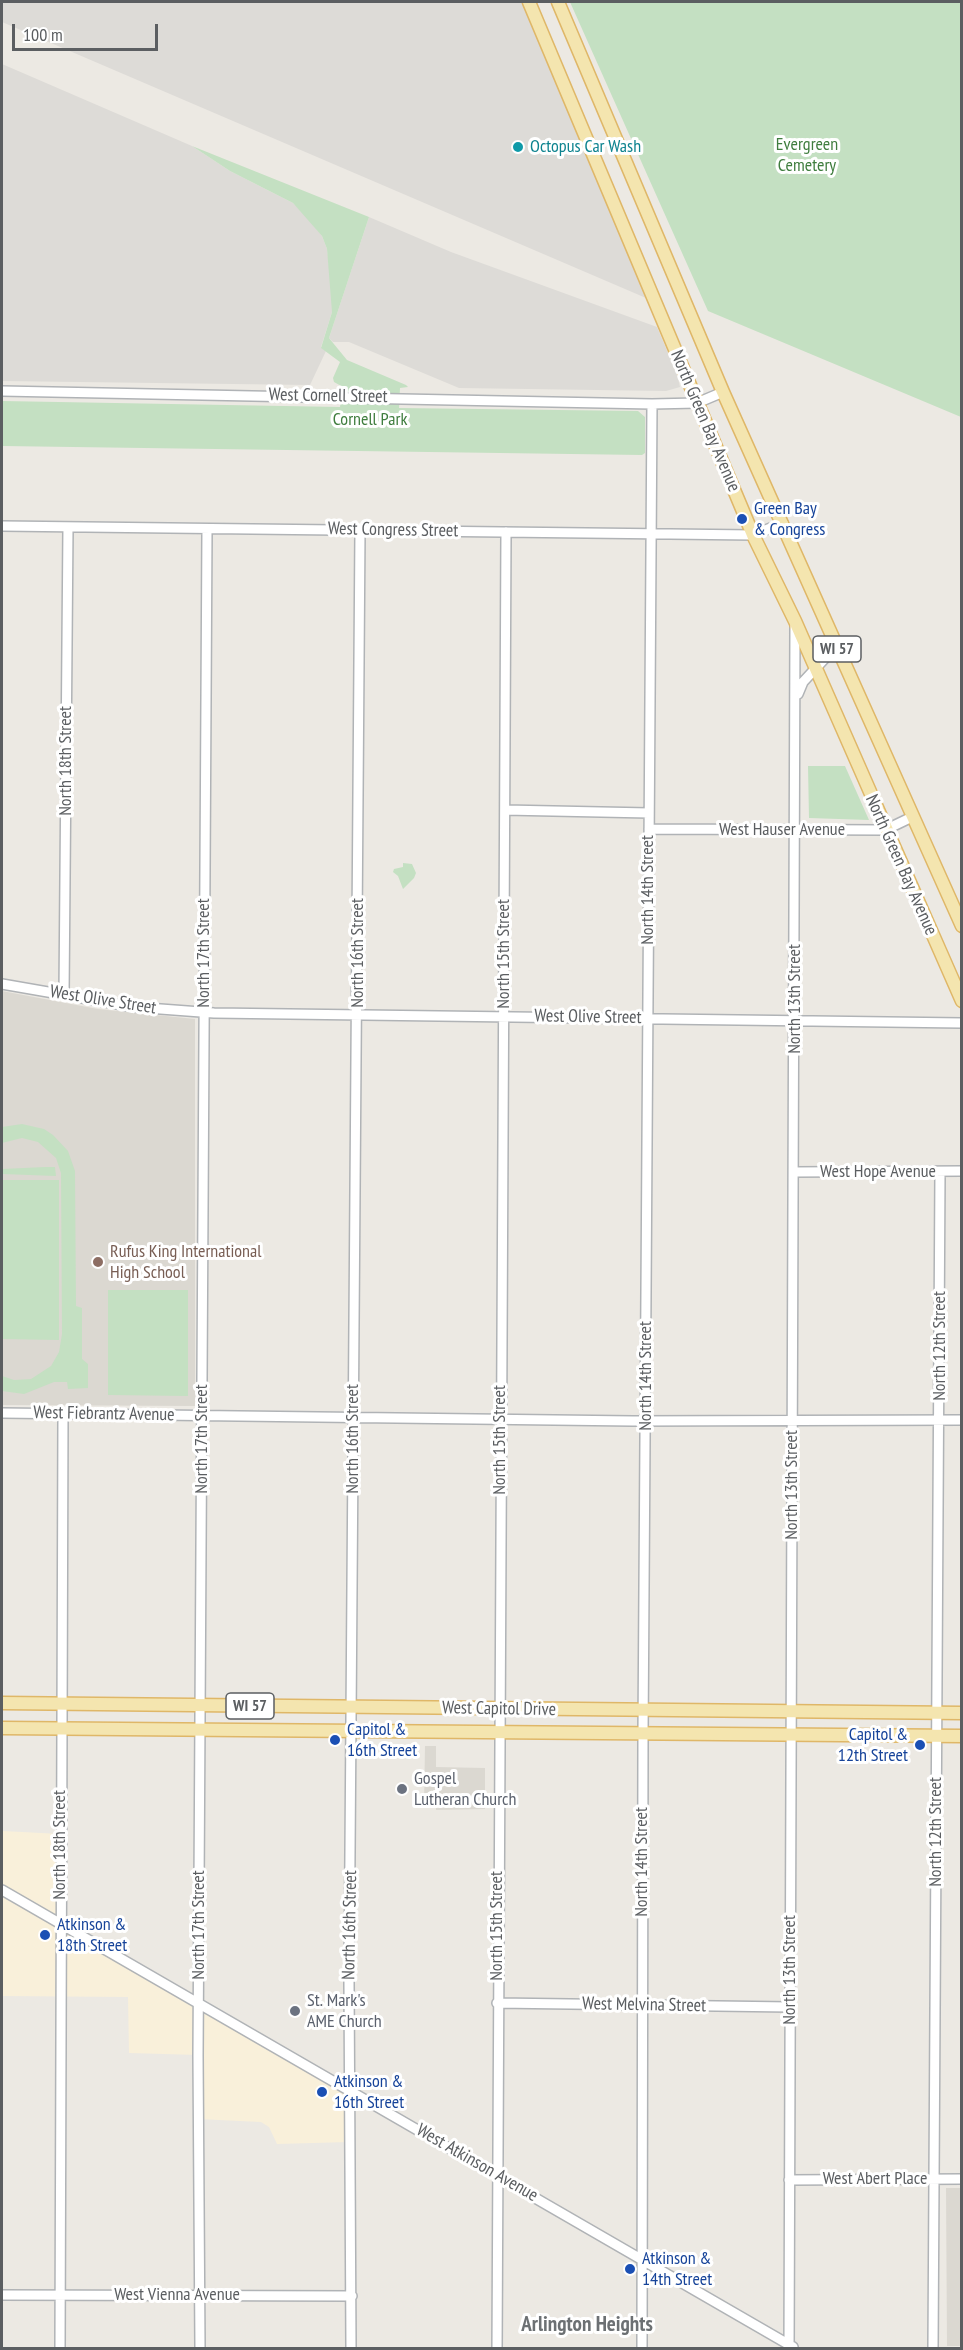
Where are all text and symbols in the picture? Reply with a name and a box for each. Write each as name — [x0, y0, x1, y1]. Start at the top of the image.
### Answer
scale bar — [15, 12, 160, 50]
text: 100 m — [23, 23, 63, 46]
park label: Evergreen Cemetery — [776, 134, 838, 176]
place label: Octopus Car Wash — [530, 136, 641, 158]
marker: Octopus Car Wash — [511, 140, 525, 154]
street label: North Green Bay Avenue — [665, 347, 745, 495]
street label: West Cornell Street — [268, 384, 388, 408]
park label: Cornell Park — [333, 409, 407, 431]
place label: Green Bay & Congress — [754, 498, 825, 540]
marker: Green Bay & Congress — [735, 512, 749, 526]
street label: West Congress Street — [328, 518, 458, 542]
road number: WI 57 — [813, 636, 861, 662]
street label: North 18th Street — [55, 706, 77, 816]
street label: North Green Bay Avenue — [860, 791, 942, 939]
street label: West Hauser Avenue — [719, 819, 845, 841]
street label: North 14th Street — [637, 835, 659, 945]
street label: North 17th Street — [193, 898, 215, 1008]
street label: North 16th Street — [347, 898, 369, 1008]
street label: North 15th Street — [493, 899, 515, 1009]
street label: North 13th Street — [784, 944, 806, 1054]
street label: West Olive Street — [48, 981, 158, 1019]
street label: West Olive Street — [534, 1005, 642, 1029]
street label: West Hope Avenue — [820, 1161, 936, 1183]
place label: Rufus King International High School — [110, 1241, 261, 1284]
marker: Rufus King International High School — [91, 1255, 105, 1269]
street label: North 12th Street — [929, 1291, 951, 1401]
street label: North 14th Street — [635, 1321, 657, 1431]
street label: North 17th Street — [191, 1384, 213, 1494]
street label: North 16th Street — [342, 1384, 364, 1494]
street label: North 15th Street — [489, 1385, 511, 1495]
street label: West Fiebrantz Avenue — [33, 1402, 175, 1426]
street label: North 13th Street — [781, 1430, 803, 1540]
road number: WI 57 — [226, 1693, 274, 1719]
street label: West Capitol Drive — [442, 1697, 556, 1721]
place label: Capitol & 16th Street — [347, 1719, 417, 1762]
place label: Capitol & 12th Street — [838, 1724, 908, 1766]
marker: Capitol & 16th Street — [328, 1733, 342, 1747]
marker: Capitol & 12th Street — [913, 1738, 927, 1752]
place label: Gospel Lutheran Church — [414, 1768, 516, 1810]
street label: North 12th Street — [925, 1777, 947, 1887]
marker: Gospel Lutheran Church — [395, 1782, 409, 1796]
street label: North 18th Street — [49, 1790, 71, 1900]
street label: North 14th Street — [631, 1807, 653, 1917]
street label: North 17th Street — [188, 1870, 210, 1980]
street label: North 16th Street — [338, 1870, 362, 1980]
street label: North 15th Street — [486, 1871, 508, 1981]
place label: Atkinson & 18th Street — [57, 1914, 127, 1956]
street label: North 13th Street — [779, 1915, 801, 2025]
marker: Atkinson & 18th Street — [38, 1928, 52, 1942]
place label: St. Mark's AME Church — [307, 1990, 382, 2032]
street label: West Melvina Street — [582, 1993, 706, 2017]
marker: St. Mark's AME Church — [288, 2004, 302, 2018]
place label: Atkinson & 16th Street — [334, 2071, 404, 2114]
marker: Atkinson & 16th Street — [315, 2085, 329, 2099]
street label: West Atkinson Avenue — [412, 2119, 542, 2207]
street label: West Abert Place — [823, 2168, 927, 2190]
place label: Atkinson & 14th Street — [642, 2248, 712, 2290]
marker: Atkinson & 14th Street — [623, 2262, 637, 2276]
street label: West Vienna Avenue — [114, 2284, 240, 2306]
district label: Arlington Heights — [521, 2312, 653, 2338]

